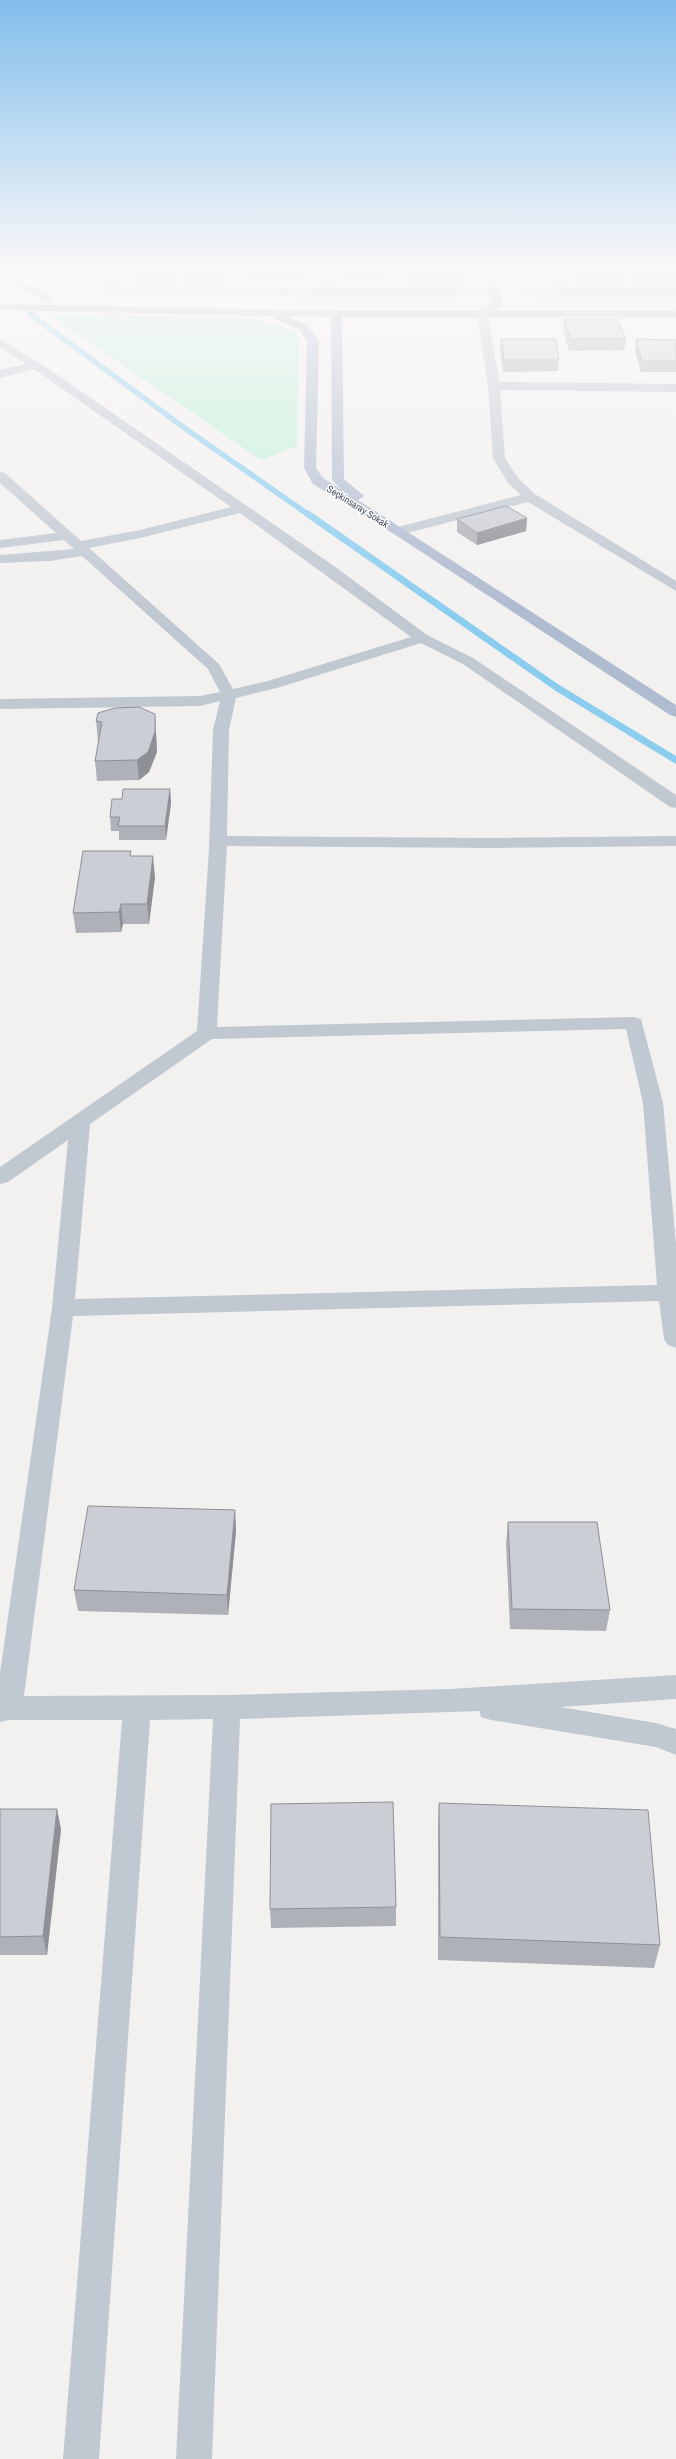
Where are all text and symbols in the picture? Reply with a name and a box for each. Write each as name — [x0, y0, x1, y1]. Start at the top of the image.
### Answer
street label: Seçkinsaray Sokak — [325, 482, 392, 531]

